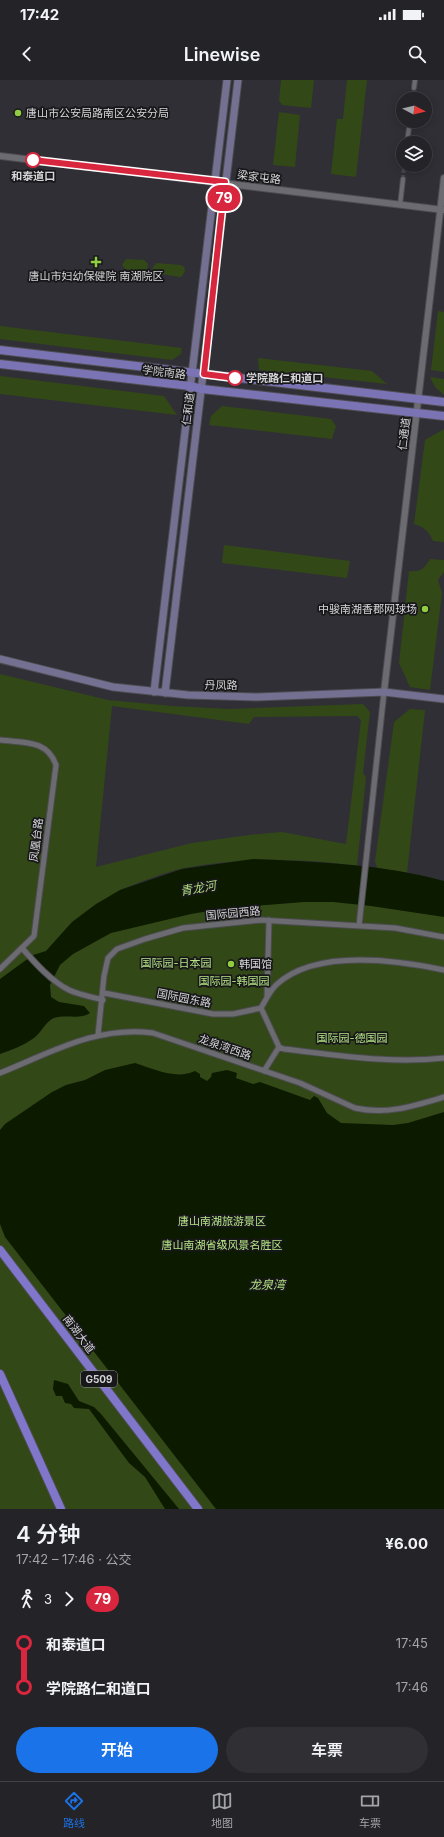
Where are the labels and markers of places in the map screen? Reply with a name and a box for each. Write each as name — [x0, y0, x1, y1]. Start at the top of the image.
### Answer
place label: 唐山市公安局路南区公安分局 — [26, 106, 169, 120]
marker: 唐山市公安局路南区公安分局 — [13, 108, 23, 118]
marker: 和泰道口 — [25, 152, 41, 168]
place label: 和泰道口 — [11, 169, 55, 183]
marker: 唐山市妇幼保健院 南湖院区 — [90, 256, 102, 268]
place label: 唐山市妇幼保健院 南湖院区 — [28, 269, 164, 283]
marker: 学院路仁和道口 — [227, 370, 243, 386]
place label: 学院路仁和道口 — [246, 371, 323, 385]
place label: 中骏南湖香郡网球场 — [318, 602, 417, 616]
marker: 中骏南湖香郡网球场 — [420, 604, 430, 614]
place label: 韩国馆 — [239, 957, 272, 971]
marker: 韩国馆 — [226, 959, 236, 969]

